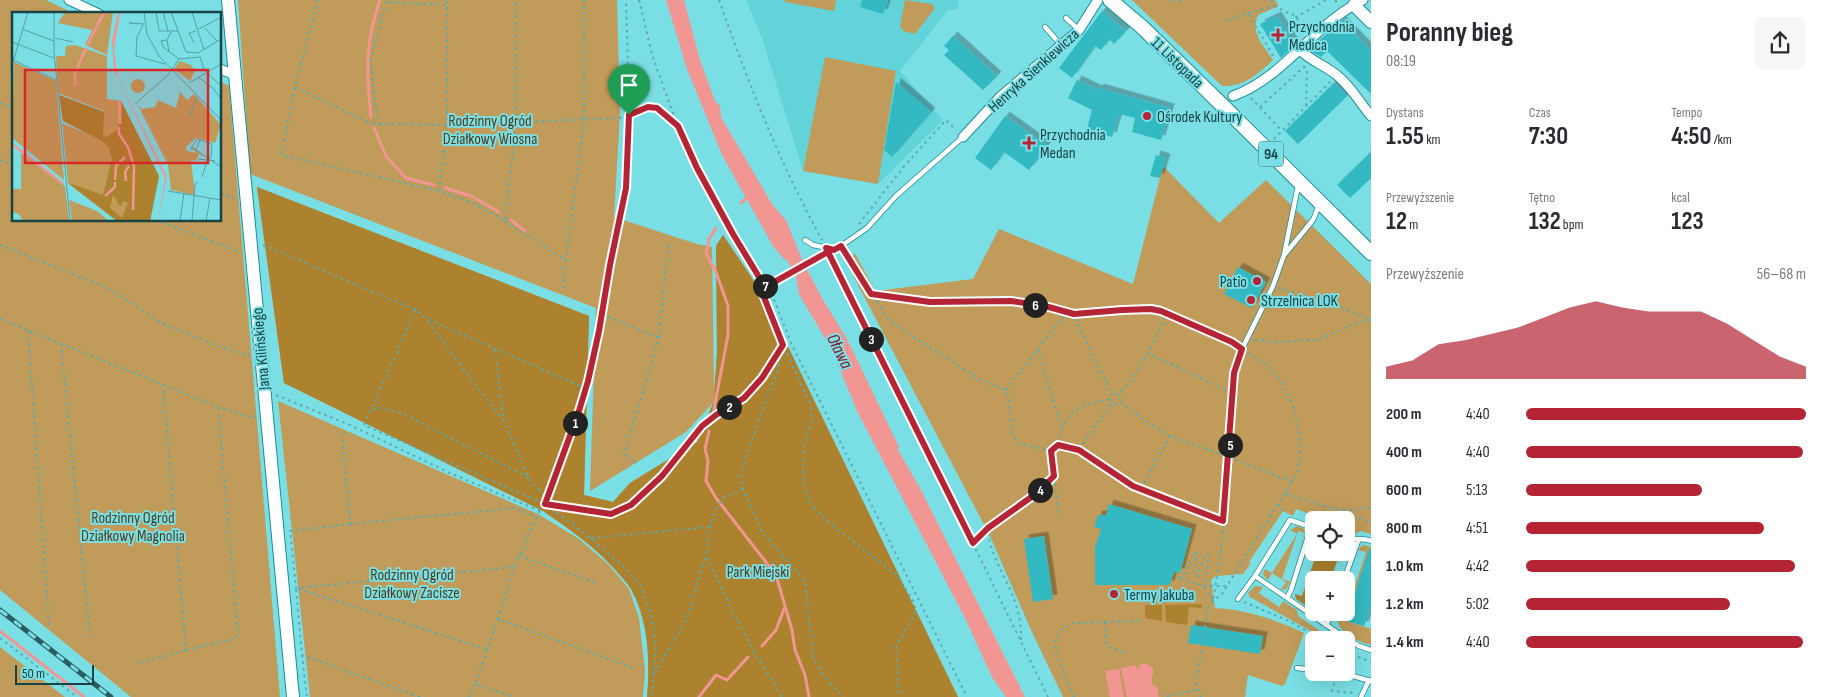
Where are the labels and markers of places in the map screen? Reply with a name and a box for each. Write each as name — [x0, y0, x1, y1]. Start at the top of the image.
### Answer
place label: Przychodnia Medica — [1289, 18, 1355, 55]
marker: Przychodnia Medica — [1271, 28, 1285, 42]
pin — [608, 64, 650, 115]
place label: Ośrodek Kultury — [1157, 108, 1243, 127]
marker: Ośrodek Kultury — [1141, 110, 1153, 122]
place label: Przychodnia Medan — [1040, 126, 1106, 163]
marker: Przychodnia Medan — [1022, 136, 1036, 150]
place label: Patio — [1220, 273, 1247, 292]
pin: 7 — [752, 274, 778, 298]
marker: Patio — [1251, 275, 1263, 287]
pin: 6 — [1022, 292, 1048, 318]
place label: Strzelnica LOK — [1261, 292, 1339, 311]
marker: Strzelnica LOK — [1245, 294, 1257, 306]
pin: 3 — [858, 326, 884, 352]
pin: 2 — [716, 394, 742, 420]
pin: 1 — [562, 410, 588, 436]
pin: 5 — [1218, 432, 1242, 458]
pin: 4 — [1028, 478, 1052, 502]
place label: Termy Jakuba — [1124, 586, 1194, 605]
marker: Termy Jakuba — [1108, 588, 1120, 600]

